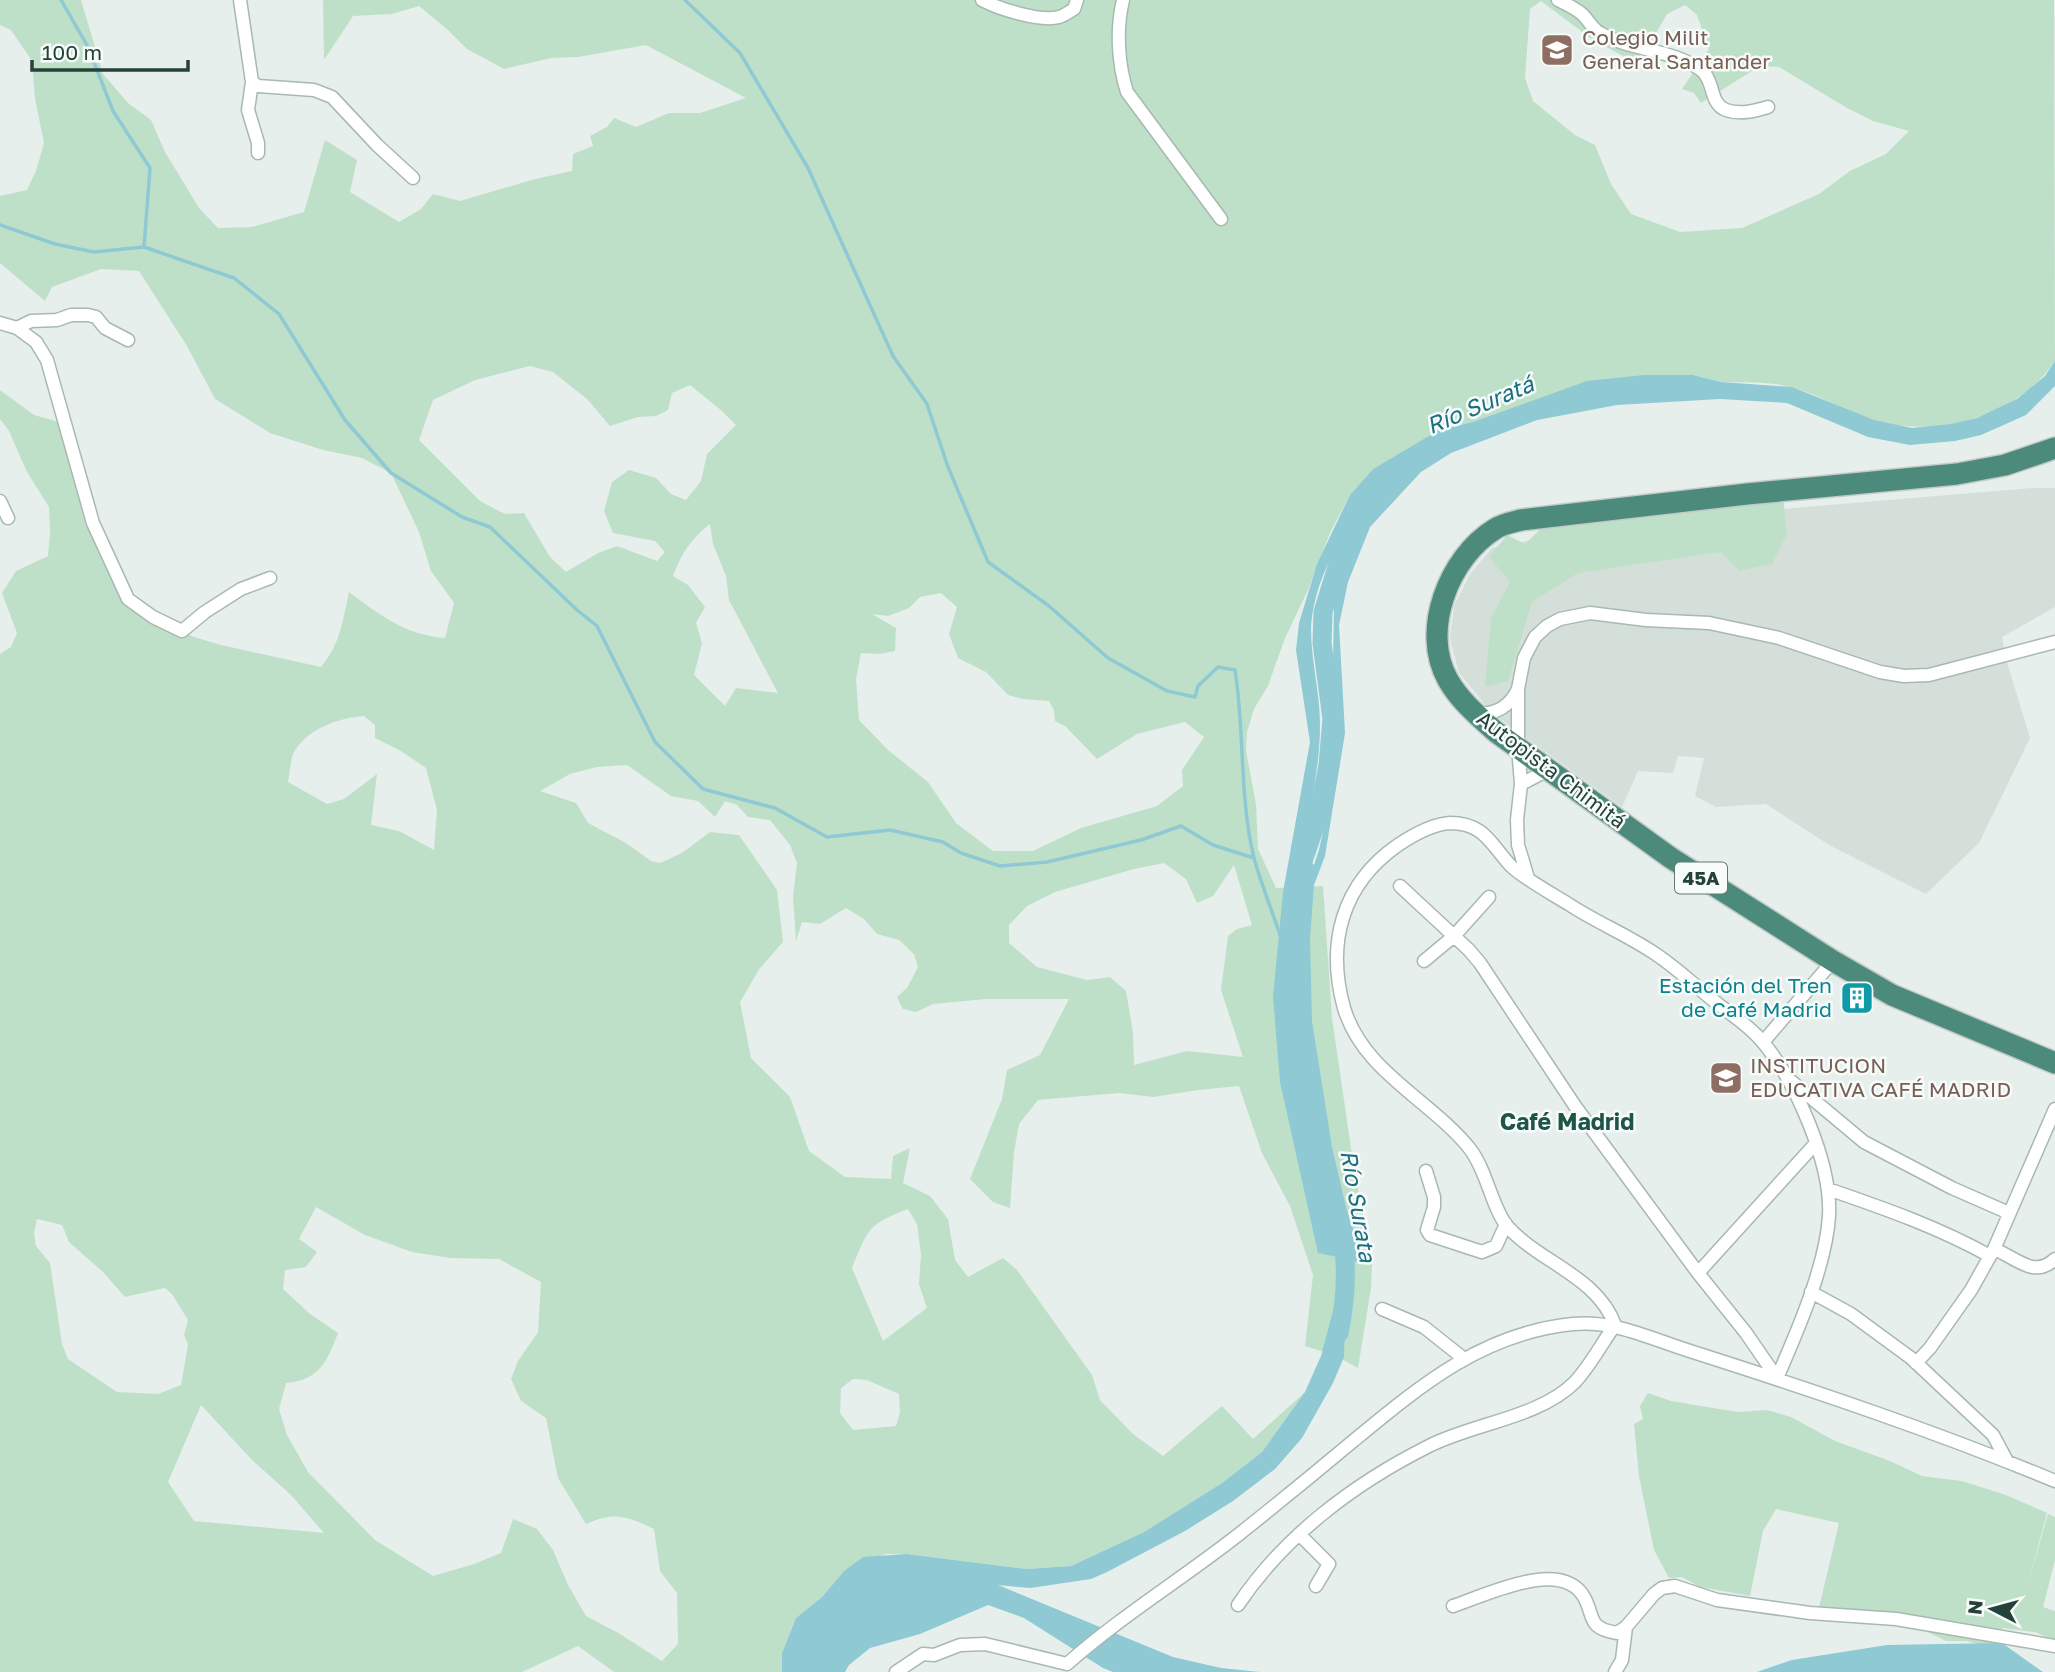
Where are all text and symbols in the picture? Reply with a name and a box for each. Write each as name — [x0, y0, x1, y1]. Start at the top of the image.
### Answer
place label: Colegio Milit General Santander — [1582, 24, 1770, 74]
scale bar — [32, 28, 187, 72]
school or university icon: Colegio Milit General Santander — [1538, 31, 1576, 69]
text: 100 m — [42, 39, 102, 65]
water label: Río Suratá — [1422, 368, 1540, 439]
street label: Autopista Chimitá — [1472, 705, 1631, 834]
road number: 45A — [1675, 862, 1727, 894]
place label: Estación del Tren de Café Madrid — [1659, 972, 1832, 1022]
building icon: Estación del Tren de Café Madrid — [1838, 979, 1876, 1017]
place label: INSTITUCION EDUCATIVA CAFÉ MADRID — [1750, 1052, 2011, 1102]
school or university icon: INSTITUCION EDUCATIVA CAFÉ MADRID — [1707, 1059, 1745, 1097]
district label: Café Madrid — [1500, 1107, 1634, 1135]
water label: Río Surata — [1335, 1147, 1383, 1265]
north arrow — [1957, 1574, 2027, 1644]
text: N — [1962, 1599, 1987, 1616]

